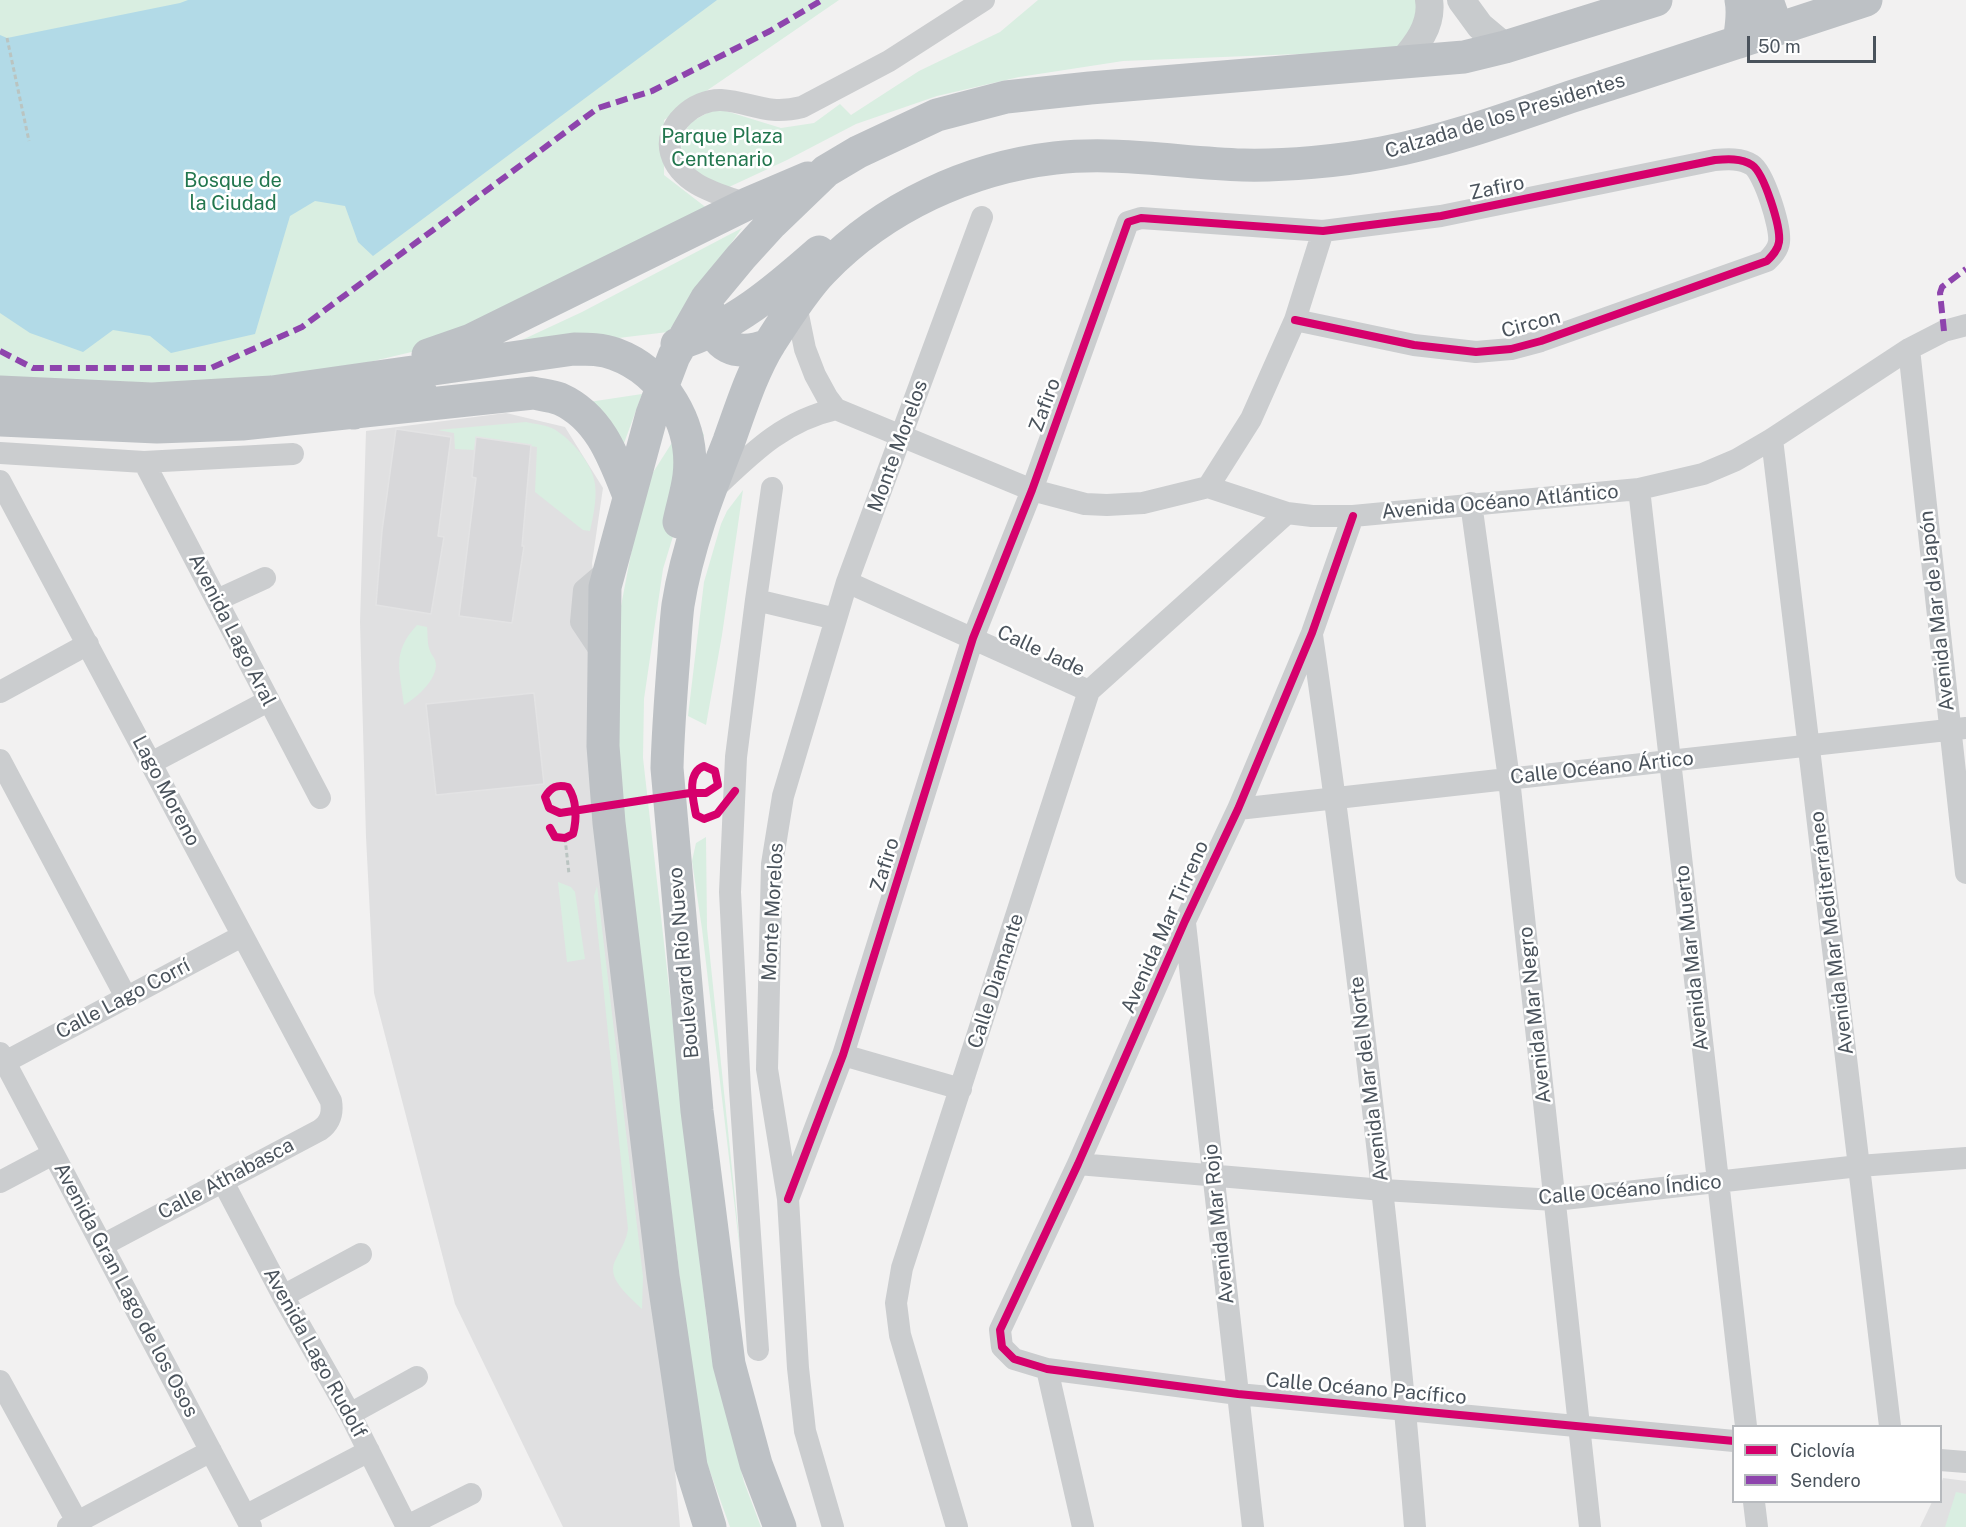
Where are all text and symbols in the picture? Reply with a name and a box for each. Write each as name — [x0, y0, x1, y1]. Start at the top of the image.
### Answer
scale bar — [1750, 24, 1879, 62]
text: 50 m — [1758, 36, 1801, 57]
street label: Calzada de los Presidentes — [1382, 68, 1628, 164]
park label: Parque Plaza Centenario — [661, 125, 783, 172]
park label: Bosque de la Ciudad — [184, 169, 282, 216]
street label: Zafiro — [1467, 170, 1527, 206]
street label: Circon — [1499, 305, 1563, 343]
street label: Zafiro — [1024, 375, 1066, 435]
street label: Monte Morelos — [863, 377, 933, 515]
street label: Avenida Océano Atlántico — [1381, 480, 1619, 524]
street label: Avenida Mar de Japón — [1915, 509, 1959, 713]
street label: Avenida Lago Aral — [183, 550, 281, 710]
street label: Calle Jade — [993, 620, 1089, 682]
street label: Lago Moreno — [127, 732, 205, 850]
street label: Calle Océano Ártico — [1509, 746, 1695, 790]
street label: Avenida Mar Mediterráneo — [1805, 810, 1859, 1056]
street label: Zafiro — [865, 835, 905, 895]
street label: Avenida Mar Tirreno — [1116, 837, 1214, 1017]
street label: Monte Morelos — [757, 842, 789, 982]
street label: Avenida Mar Muerto — [1670, 864, 1714, 1052]
street label: Boulevard Río Nuevo — [664, 866, 704, 1060]
street label: Calle Diamante — [963, 911, 1029, 1051]
street label: Avenida Mar Negro — [1514, 925, 1556, 1105]
street label: Calle Lago Corrí — [52, 954, 194, 1044]
street label: Avenida Mar del Norte — [1344, 975, 1394, 1183]
street label: Calle Athabasca — [154, 1133, 298, 1225]
street label: Avenida Mar Rojo — [1199, 1143, 1239, 1305]
street label: Avenida Gran Lago de los Osos — [49, 1159, 203, 1421]
street label: Calle Océano Índico — [1537, 1170, 1723, 1210]
street label: Avenida Lago Rudolf — [258, 1264, 372, 1442]
street label: Calle Océano Pacífico — [1264, 1368, 1468, 1410]
legend — [1732, 1425, 1942, 1503]
text: Ciclovía — [1790, 1440, 1855, 1461]
text: Sendero — [1790, 1470, 1861, 1491]

